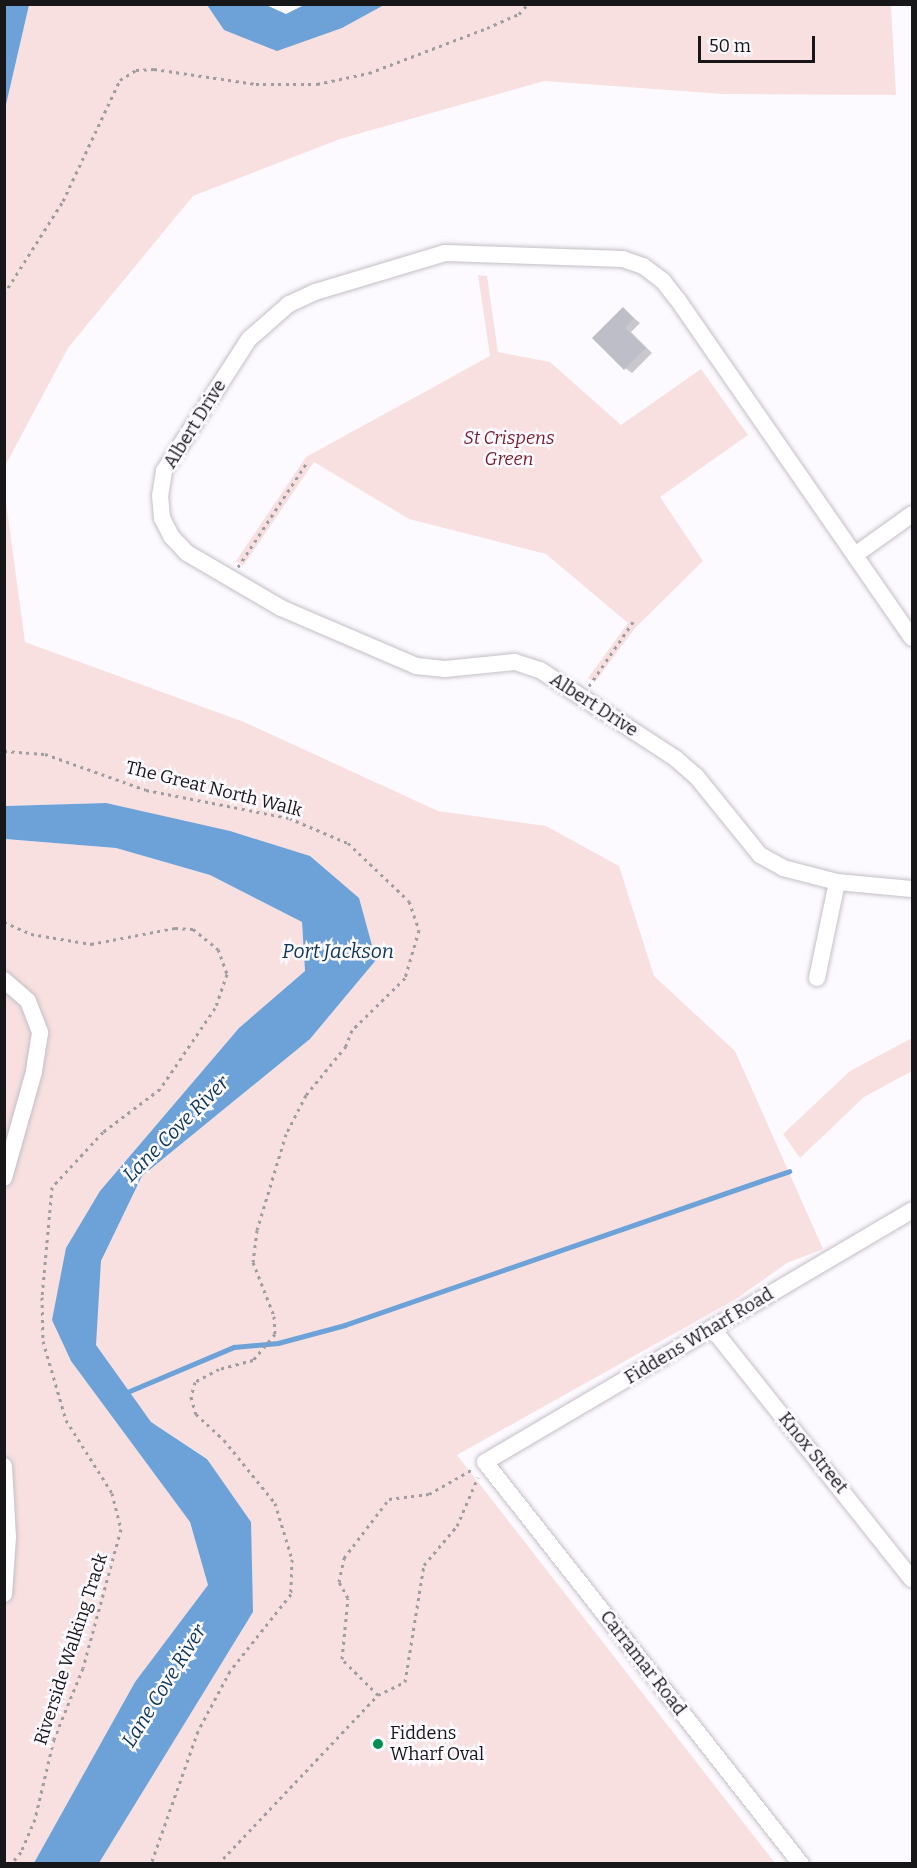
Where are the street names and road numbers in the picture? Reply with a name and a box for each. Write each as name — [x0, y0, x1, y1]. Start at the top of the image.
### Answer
street label: Albert Drive — [159, 376, 231, 472]
street label: Albert Drive — [546, 669, 642, 741]
street label: The Great North Walk — [124, 757, 304, 821]
street label: Fiddens Wharf Road — [621, 1283, 777, 1389]
street label: Knox Street — [774, 1408, 852, 1498]
street label: Riverside Walking Track — [30, 1550, 112, 1748]
street label: Carramar Road — [595, 1606, 691, 1720]

